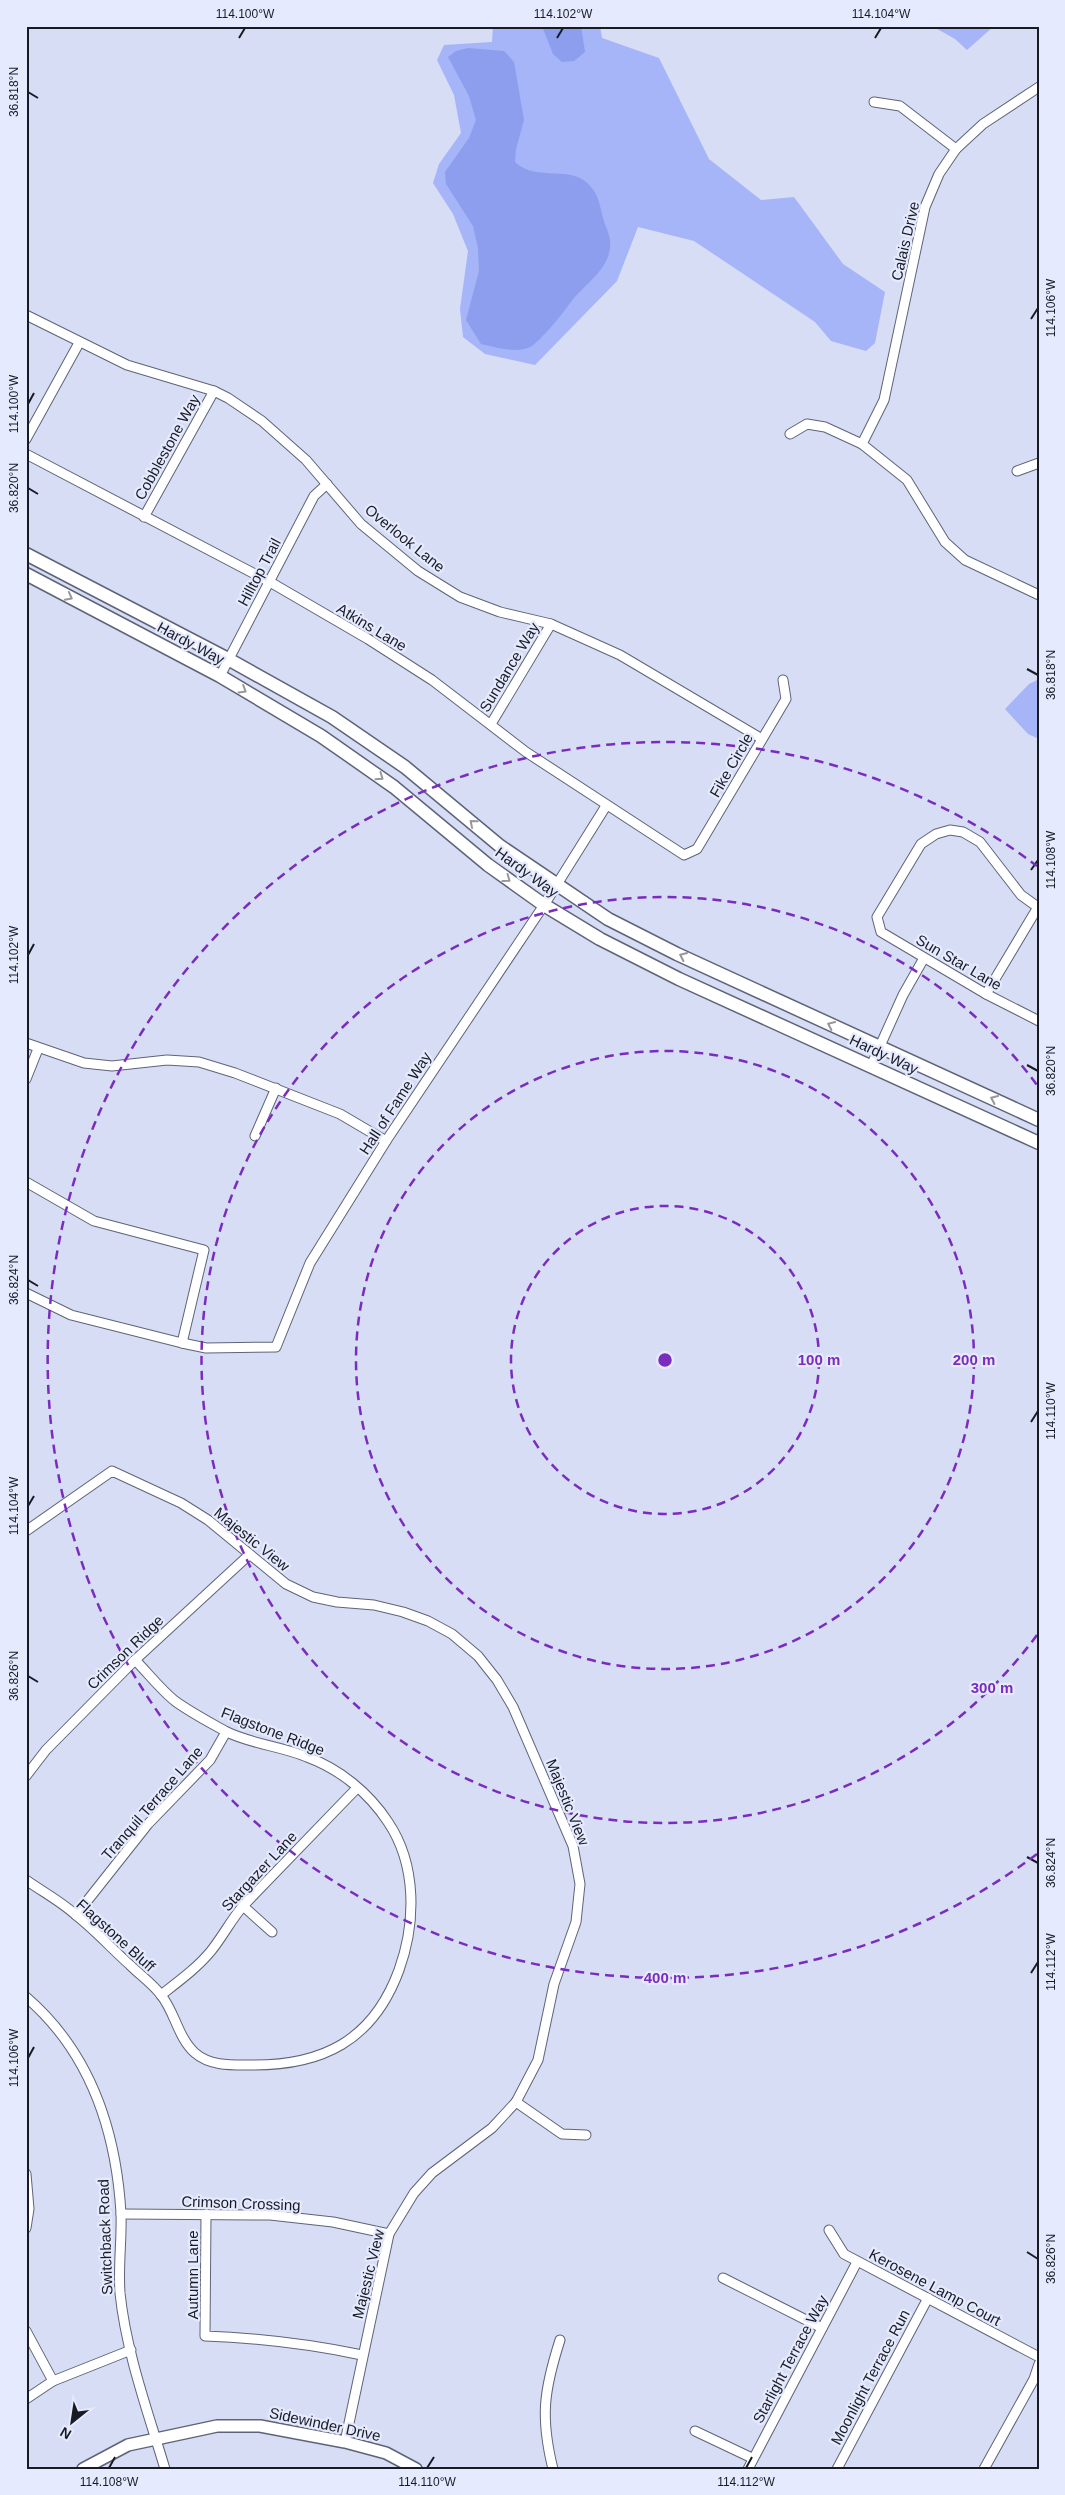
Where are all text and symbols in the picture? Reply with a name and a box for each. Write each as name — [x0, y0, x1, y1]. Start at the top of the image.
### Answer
text: 114.100°W — [216, 7, 275, 21]
text: 114.102°W — [534, 7, 593, 21]
text: 114.104°W — [852, 7, 911, 21]
text: 36.818°N — [7, 67, 21, 117]
street label: Calais Drive — [888, 200, 922, 282]
text: 114.106°W — [1044, 278, 1058, 337]
text: 114.100°W — [7, 374, 21, 433]
street label: Cobblestone Way — [131, 391, 203, 503]
text: 36.820°N — [7, 463, 21, 513]
street label: Overlook Lane — [362, 501, 448, 575]
street label: Hilltop Trail — [234, 535, 284, 609]
one-way arrow — [64, 591, 73, 601]
street label: Atkins Lane — [334, 600, 410, 654]
street label: Hardy Way — [155, 618, 228, 668]
street label: Sundance Way — [476, 619, 543, 715]
text: 36.818°N — [1044, 650, 1058, 700]
one-way arrow — [238, 683, 247, 693]
street label: Fike Circle — [706, 730, 756, 800]
one-way arrow — [374, 771, 384, 780]
one-way arrow — [469, 820, 478, 829]
text: 114.108°W — [1044, 830, 1058, 889]
street label: Hardy Way — [492, 843, 562, 901]
one-way arrow — [501, 873, 511, 882]
text: 114.102°W — [7, 925, 21, 984]
street label: Sun Star Lane — [913, 931, 1005, 993]
one-way arrow — [679, 952, 688, 963]
one-way arrow — [827, 1020, 836, 1031]
street label: Hardy Way — [847, 1031, 921, 1077]
text: 36.820°N — [1044, 1046, 1058, 1096]
street label: Hall of Fame Way — [356, 1048, 435, 1157]
one-way arrow — [990, 1095, 999, 1106]
text: 36.824°N — [7, 1255, 21, 1305]
centre of rings — [656, 1351, 674, 1369]
text: 100 m — [798, 1351, 840, 1368]
text: 200 m — [953, 1351, 995, 1368]
text: 114.110°W — [1044, 1381, 1058, 1440]
text: 114.104°W — [7, 1476, 21, 1535]
street label: Majestic View — [211, 1504, 293, 1574]
street label: Crimson Ridge — [83, 1611, 167, 1693]
text: 36.826°N — [7, 1651, 21, 1701]
text: 300 m — [971, 1679, 1013, 1696]
street label: Flagstone Ridge — [219, 1703, 327, 1759]
street label: Tranquil Terrace Lane — [98, 1743, 206, 1863]
street label: Majestic View — [543, 1756, 593, 1848]
street label: Stargazer Lane — [218, 1828, 300, 1914]
text: 36.824°N — [1044, 1838, 1058, 1888]
street label: Flagstone Bluff — [73, 1895, 159, 1975]
text: 114.112°W — [1044, 1932, 1058, 1991]
text: 400 m — [644, 1969, 686, 1986]
text: 114.106°W — [7, 2028, 21, 2087]
street label: Switchback Road — [94, 2179, 116, 2295]
street label: Crimson Crossing — [181, 2192, 301, 2214]
street label: Majestic View — [349, 2227, 387, 2320]
street label: Autumn Lane — [184, 2230, 201, 2320]
text: 36.826°N — [1044, 2234, 1058, 2284]
street label: Kerosene Lamp Court — [866, 2245, 1005, 2329]
street label: Starlight Terrace Way — [749, 2292, 831, 2426]
street label: Moonlight Terrace Run — [827, 2307, 913, 2447]
north arrow — [48, 2398, 98, 2448]
street label: Sidewinder Drive — [268, 2404, 382, 2444]
text: N — [57, 2424, 74, 2443]
text: 114.108°W — [80, 2475, 139, 2489]
text: 114.110°W — [398, 2475, 457, 2489]
text: 114.112°W — [717, 2475, 776, 2489]

